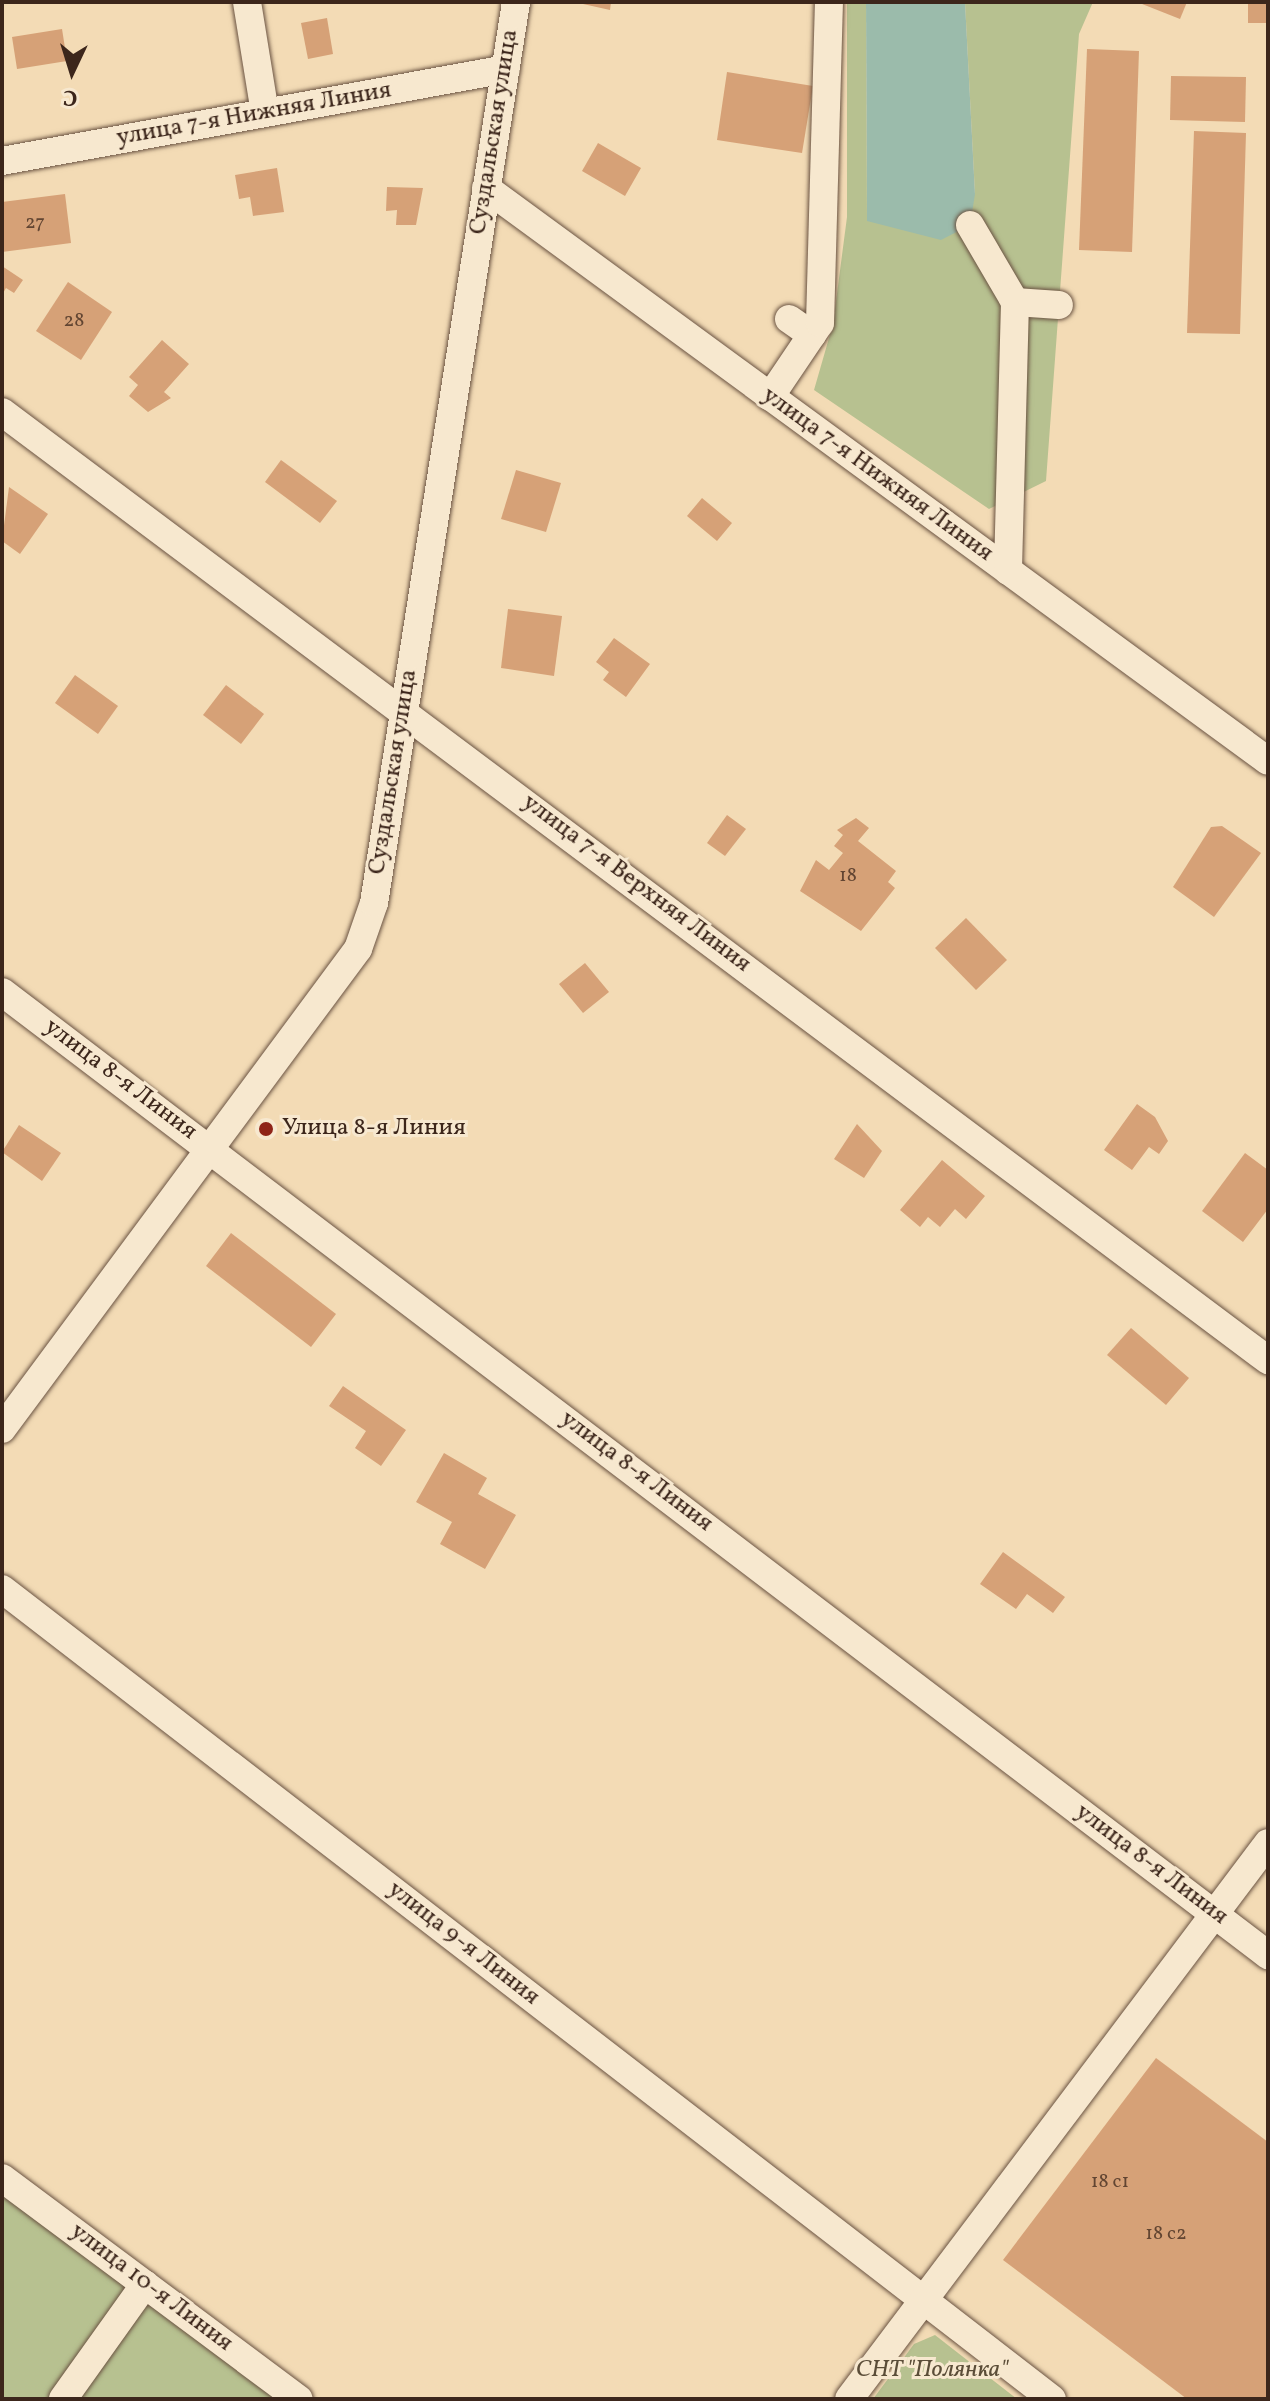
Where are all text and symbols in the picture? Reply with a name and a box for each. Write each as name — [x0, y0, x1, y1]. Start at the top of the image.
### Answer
street label: Суздальская улица — [465, 27, 525, 237]
north arrow — [32, 32, 112, 112]
street label: улица 7-я Нижняя Линия — [114, 77, 394, 153]
text: С — [62, 80, 78, 112]
house number: 27 — [25, 211, 45, 235]
house number: 28 — [64, 309, 84, 333]
street label: улица 7-я Нижняя Линия — [756, 382, 998, 568]
street label: Суздальская улица — [364, 667, 424, 877]
street label: улица 7-я Верхняя Линия — [516, 789, 756, 979]
house number: 18 — [839, 864, 857, 888]
street label: улица 8-я Линия — [38, 1013, 202, 1147]
place label: Улица 8-я Линия — [282, 1115, 466, 1143]
marker: Улица 8-я Линия — [257, 1120, 275, 1138]
street label: улица 8-я Линия — [554, 1405, 718, 1539]
street label: улица 8-я Линия — [1069, 1798, 1233, 1932]
street label: улица 9-я Линия — [381, 1876, 545, 2012]
house number: 18 с1 — [1091, 2170, 1129, 2194]
street label: улица 10-я Линия — [64, 2218, 238, 2358]
house number: 18 с2 — [1145, 2222, 1187, 2246]
park label: СНТ "Полянка" — [856, 2357, 1008, 2385]

